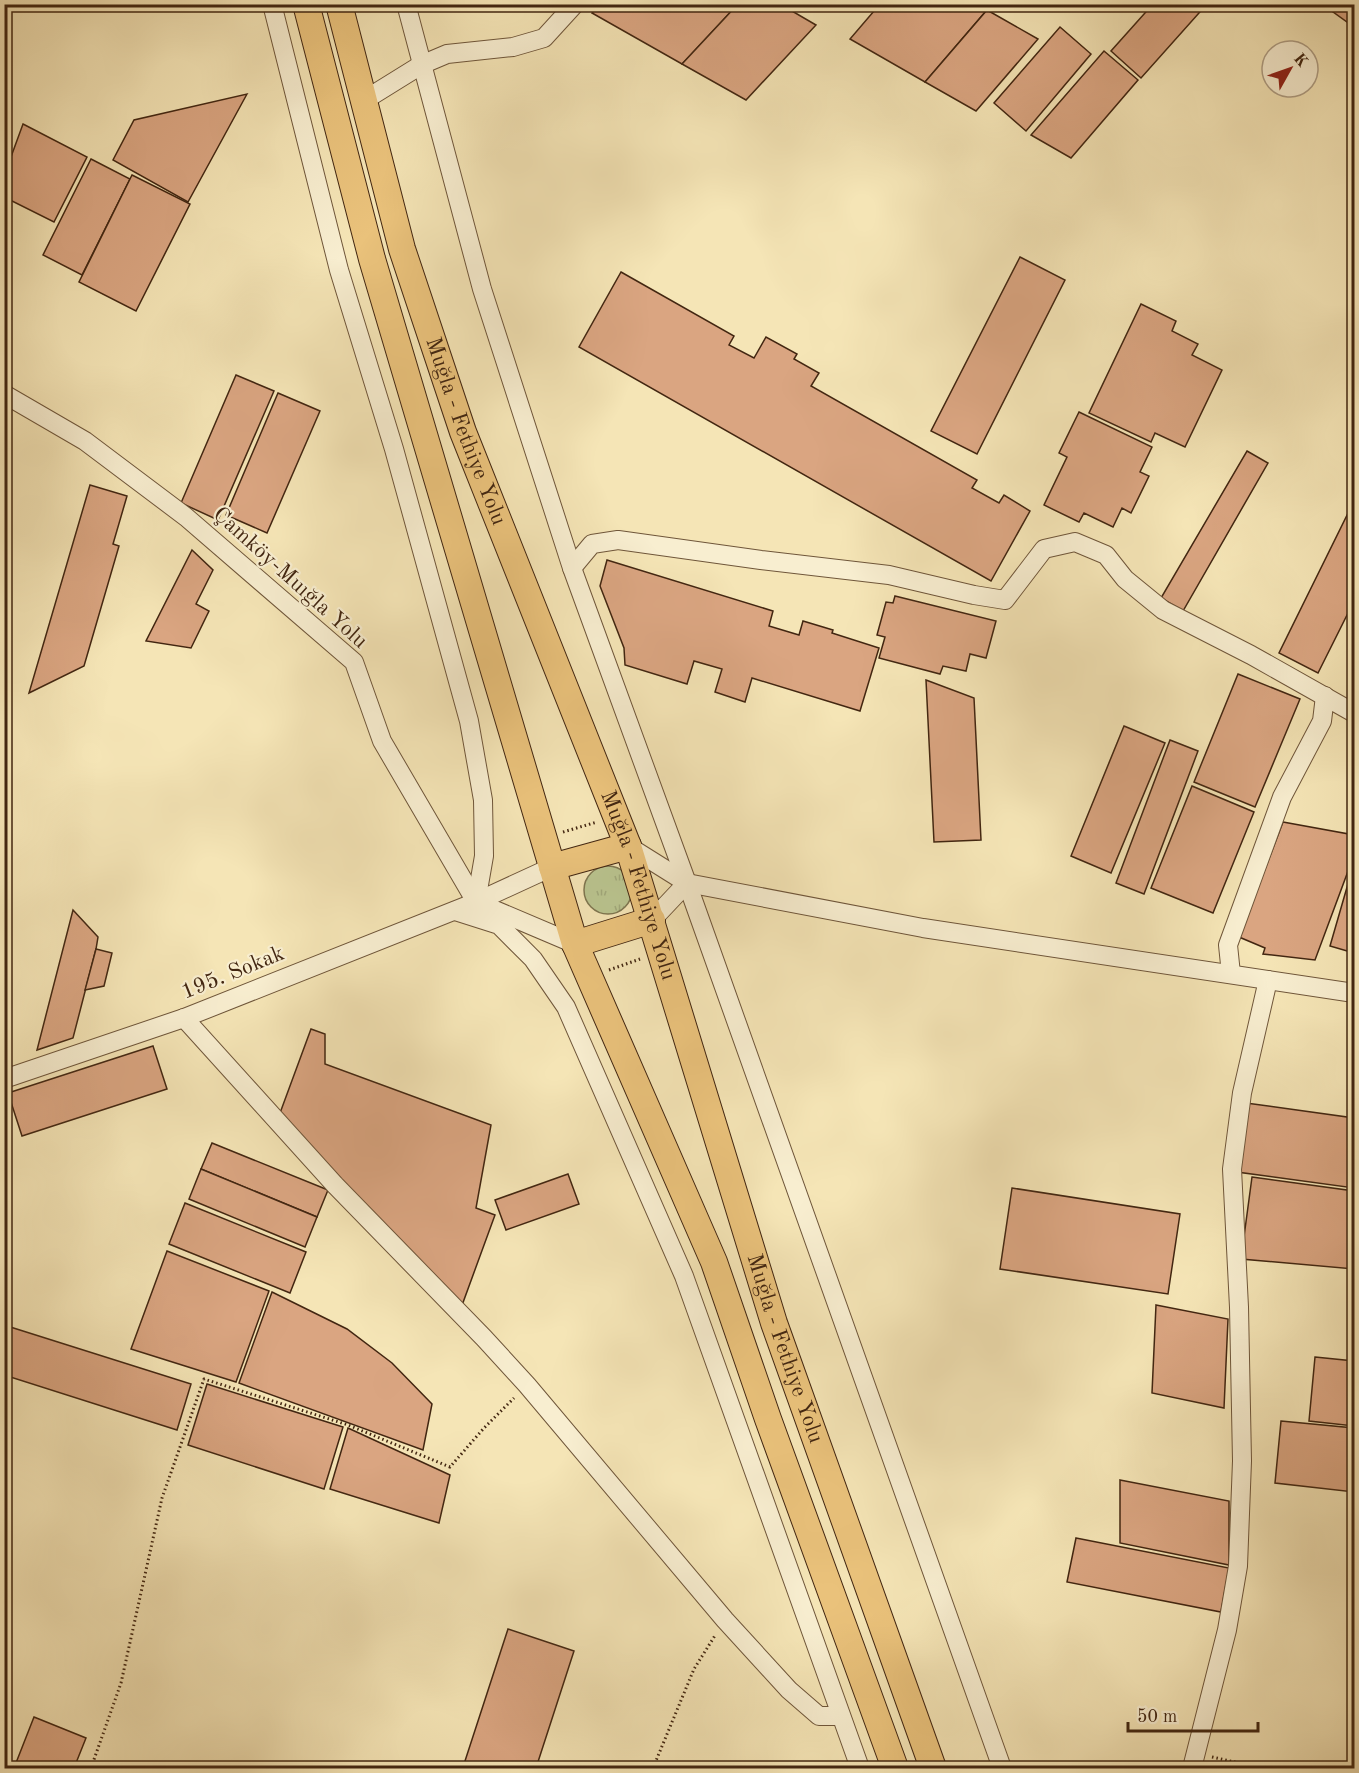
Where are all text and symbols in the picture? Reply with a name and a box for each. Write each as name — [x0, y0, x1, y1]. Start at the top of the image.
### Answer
north arrow — [1260, 39, 1320, 99]
text: K — [1290, 51, 1310, 71]
street label: Muğla - Fethiye Yolu — [421, 335, 510, 529]
street label: Çamköy-Muığla Yolu — [209, 503, 372, 653]
street label: Muğla - Fethiye Yolu — [596, 787, 679, 983]
street label: 195. Sokak — [178, 942, 288, 1004]
street label: Muğla - Fethiye Yolu — [743, 1251, 827, 1446]
scale bar — [1128, 1695, 1258, 1733]
text: 50 m — [1137, 1708, 1177, 1726]

